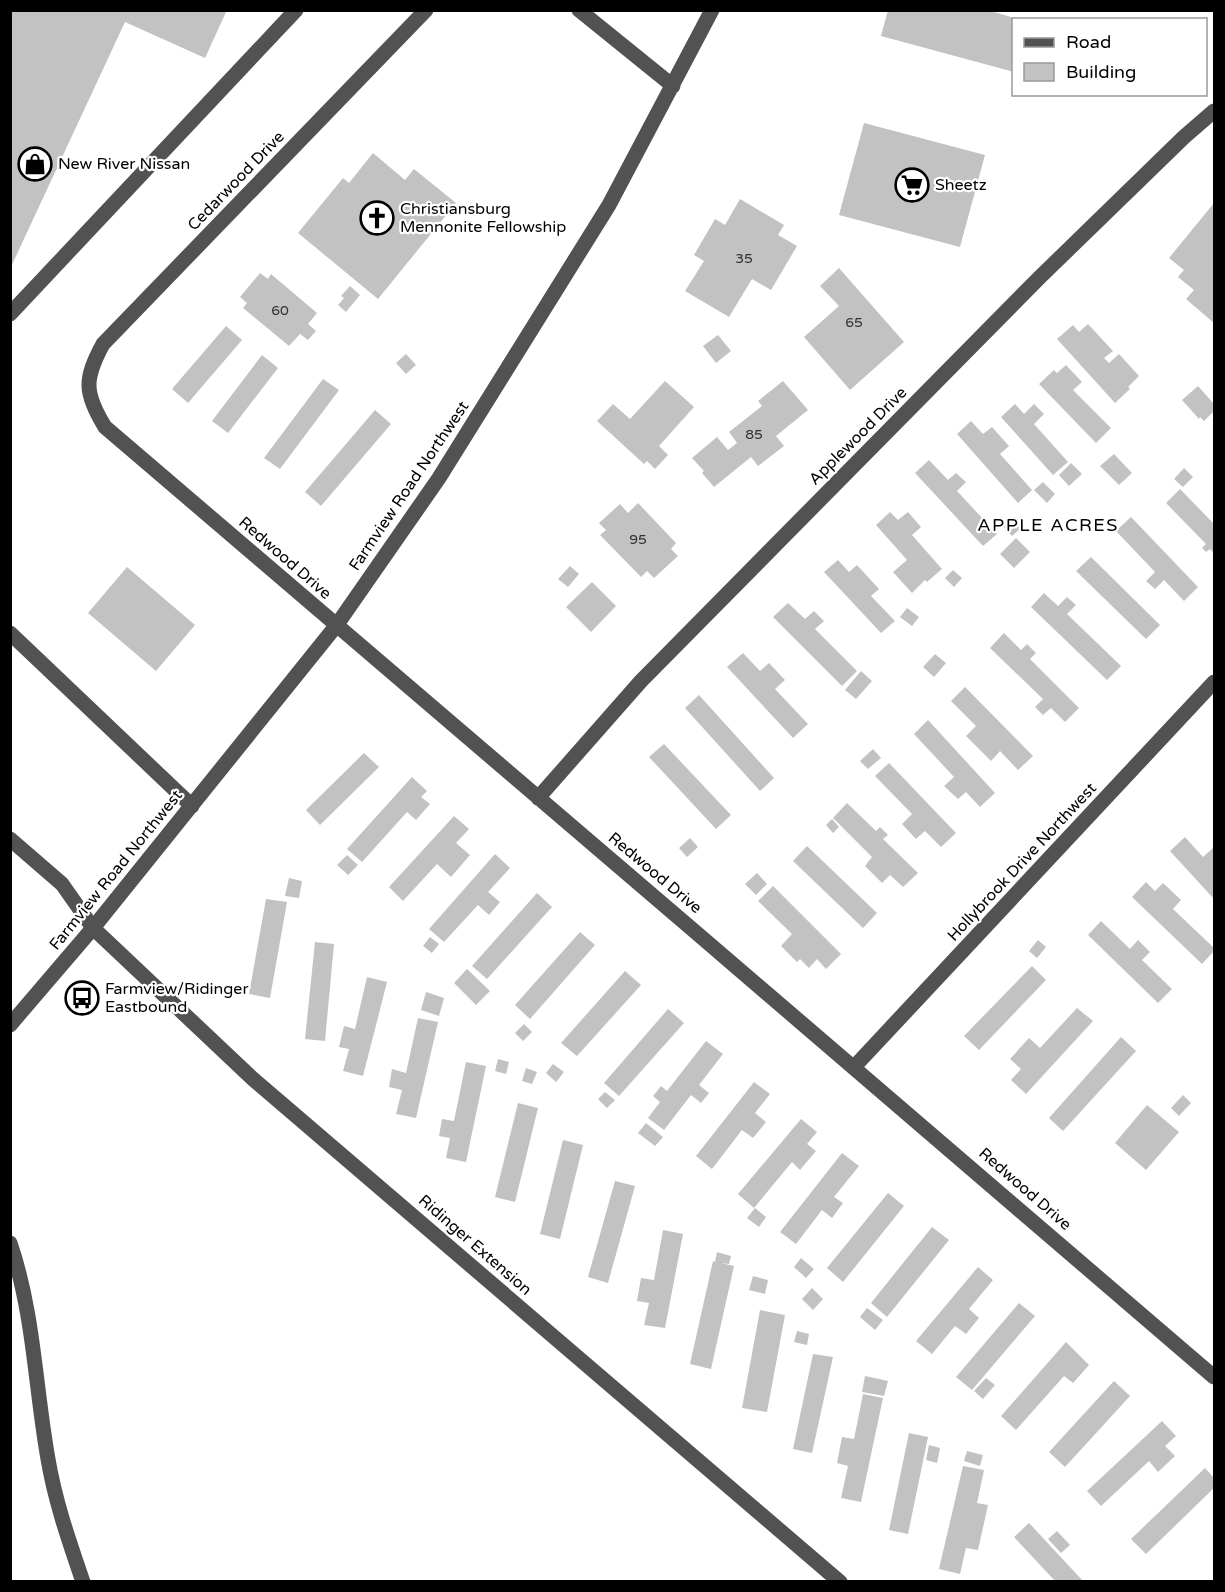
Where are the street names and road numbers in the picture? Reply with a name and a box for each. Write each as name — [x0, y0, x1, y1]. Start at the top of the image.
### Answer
street label: Cedarwood Drive — [183, 127, 289, 235]
street label: Applewood Drive — [805, 383, 911, 489]
street label: Farmview Road Northwest — [345, 397, 473, 575]
street label: Redwood Drive — [235, 512, 335, 604]
street label: Hollybrook Drive Northwest — [943, 779, 1101, 945]
street label: Farmview Road Northwest — [45, 786, 187, 954]
street label: Redwood Drive — [604, 828, 706, 918]
street label: Redwood Drive — [975, 1143, 1075, 1235]
street label: Ridinger Extension — [414, 1190, 536, 1300]

